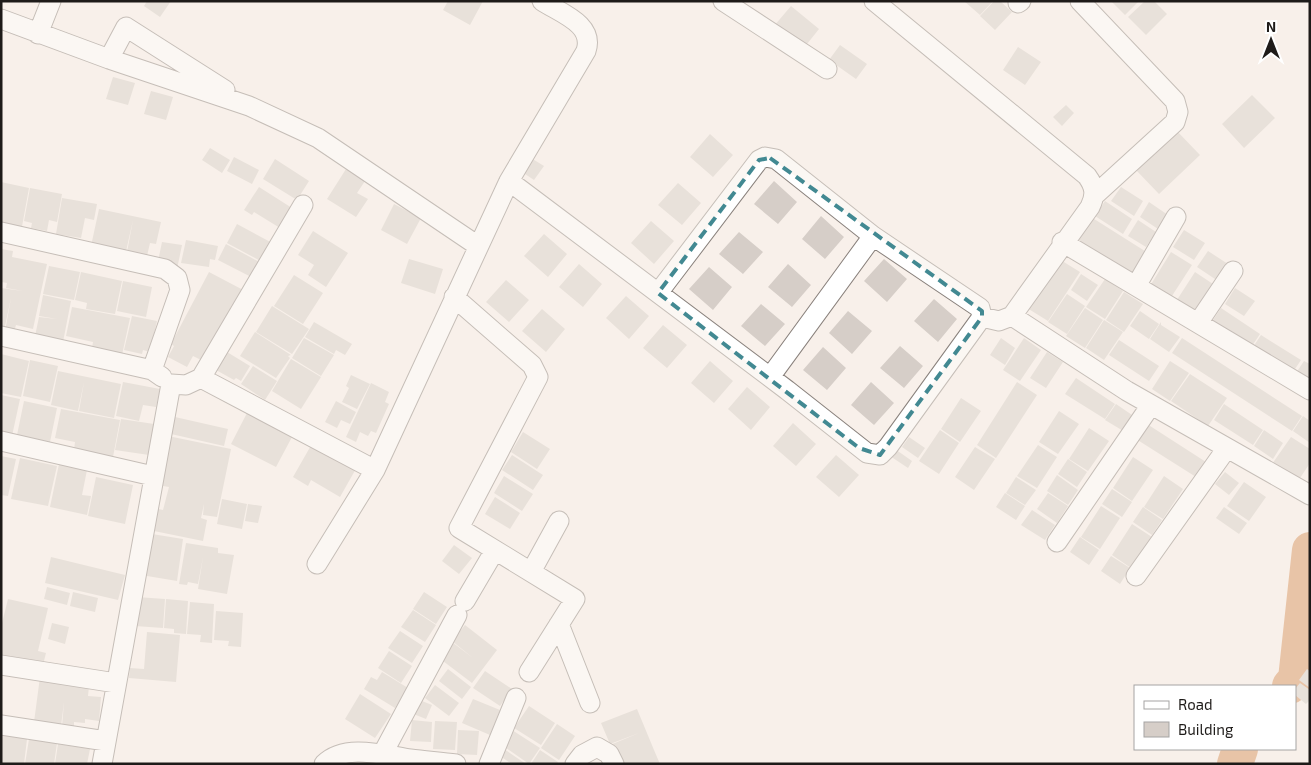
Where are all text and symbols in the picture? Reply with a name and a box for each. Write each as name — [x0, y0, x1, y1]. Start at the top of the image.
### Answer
north arrow — [1246, 15, 1296, 65]
text: N — [1266, 18, 1276, 35]
legend — [1134, 685, 1296, 750]
text: Road — [1178, 695, 1213, 713]
text: Building — [1178, 720, 1234, 738]

